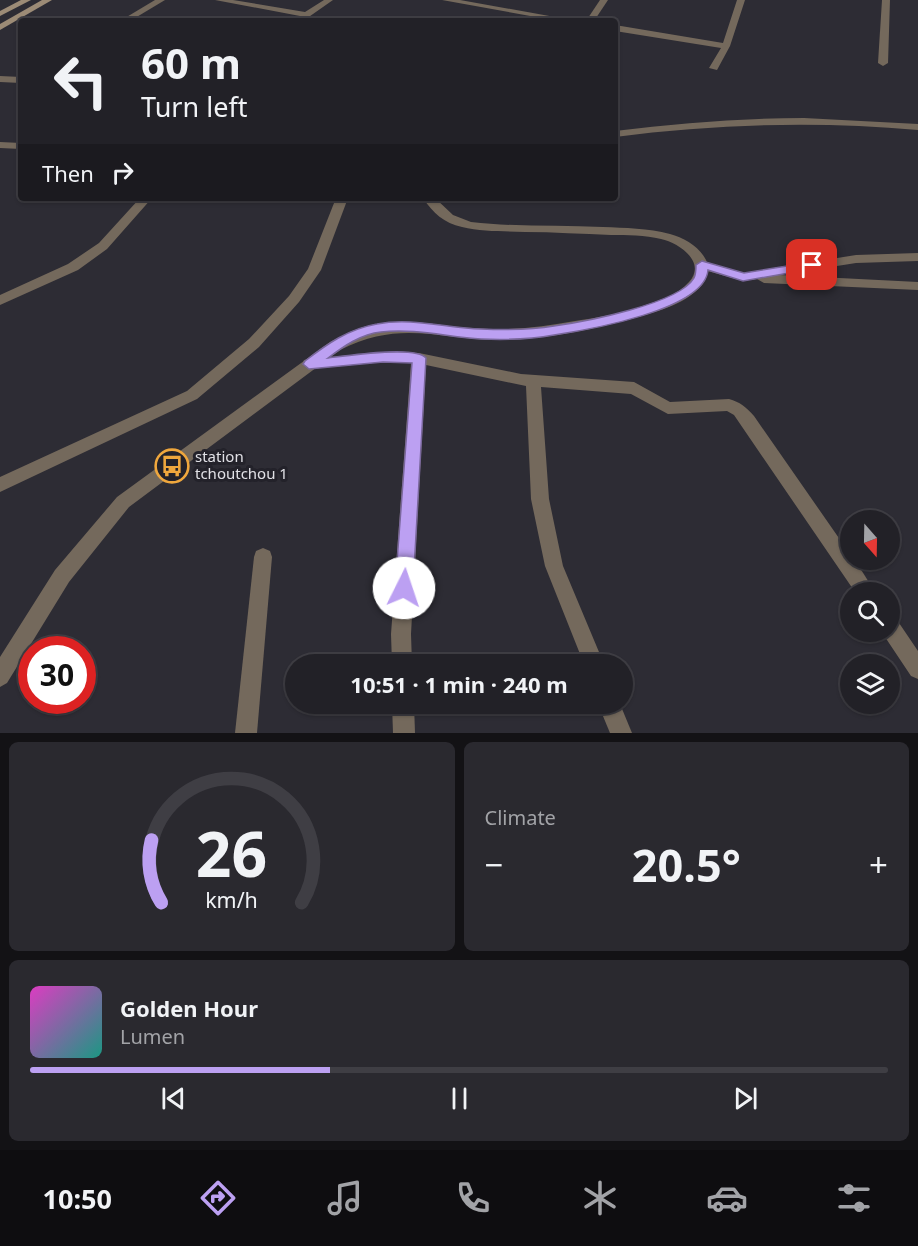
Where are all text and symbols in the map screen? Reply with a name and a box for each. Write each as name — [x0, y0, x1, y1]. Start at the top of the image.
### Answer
text: 60 m — [141, 34, 241, 91]
icon: left — [42, 42, 120, 120]
text: Turn left — [141, 88, 247, 125]
icon: right — [106, 156, 139, 189]
text: Then — [42, 158, 94, 188]
pin — [786, 239, 837, 290]
icon: arrive — [795, 248, 828, 281]
place label: station tchoutchou 1 — [195, 446, 288, 483]
bus stop icon: station tchoutchou 1 — [154, 448, 190, 484]
north arrow — [840, 510, 900, 570]
map controls — [840, 510, 900, 714]
position arrow — [372, 556, 436, 620]
button: search — [840, 582, 900, 642]
speed limit sign: 30 — [18, 636, 96, 714]
button: layers — [840, 654, 900, 714]
text: 10:51 · 1 min · 240 m — [350, 669, 568, 699]
text: Climate — [485, 804, 556, 831]
text: 26 — [196, 810, 267, 895]
text: 20.5° — [632, 834, 741, 895]
text: − — [485, 842, 503, 887]
text: + — [869, 842, 888, 887]
text: km/h — [205, 886, 258, 915]
text: Golden Hour — [120, 993, 258, 1023]
text: Lumen — [120, 1023, 185, 1050]
icon: previous — [157, 1082, 190, 1115]
icon: pause — [443, 1082, 476, 1115]
icon: next — [729, 1082, 762, 1115]
icon: directions — [197, 1177, 239, 1219]
icon: music — [324, 1177, 366, 1219]
icon: phone — [452, 1177, 494, 1219]
icon: climate — [579, 1177, 621, 1219]
icon: car — [706, 1177, 748, 1219]
icon: filters — [833, 1177, 875, 1219]
text: 10:50 — [43, 1180, 112, 1217]

